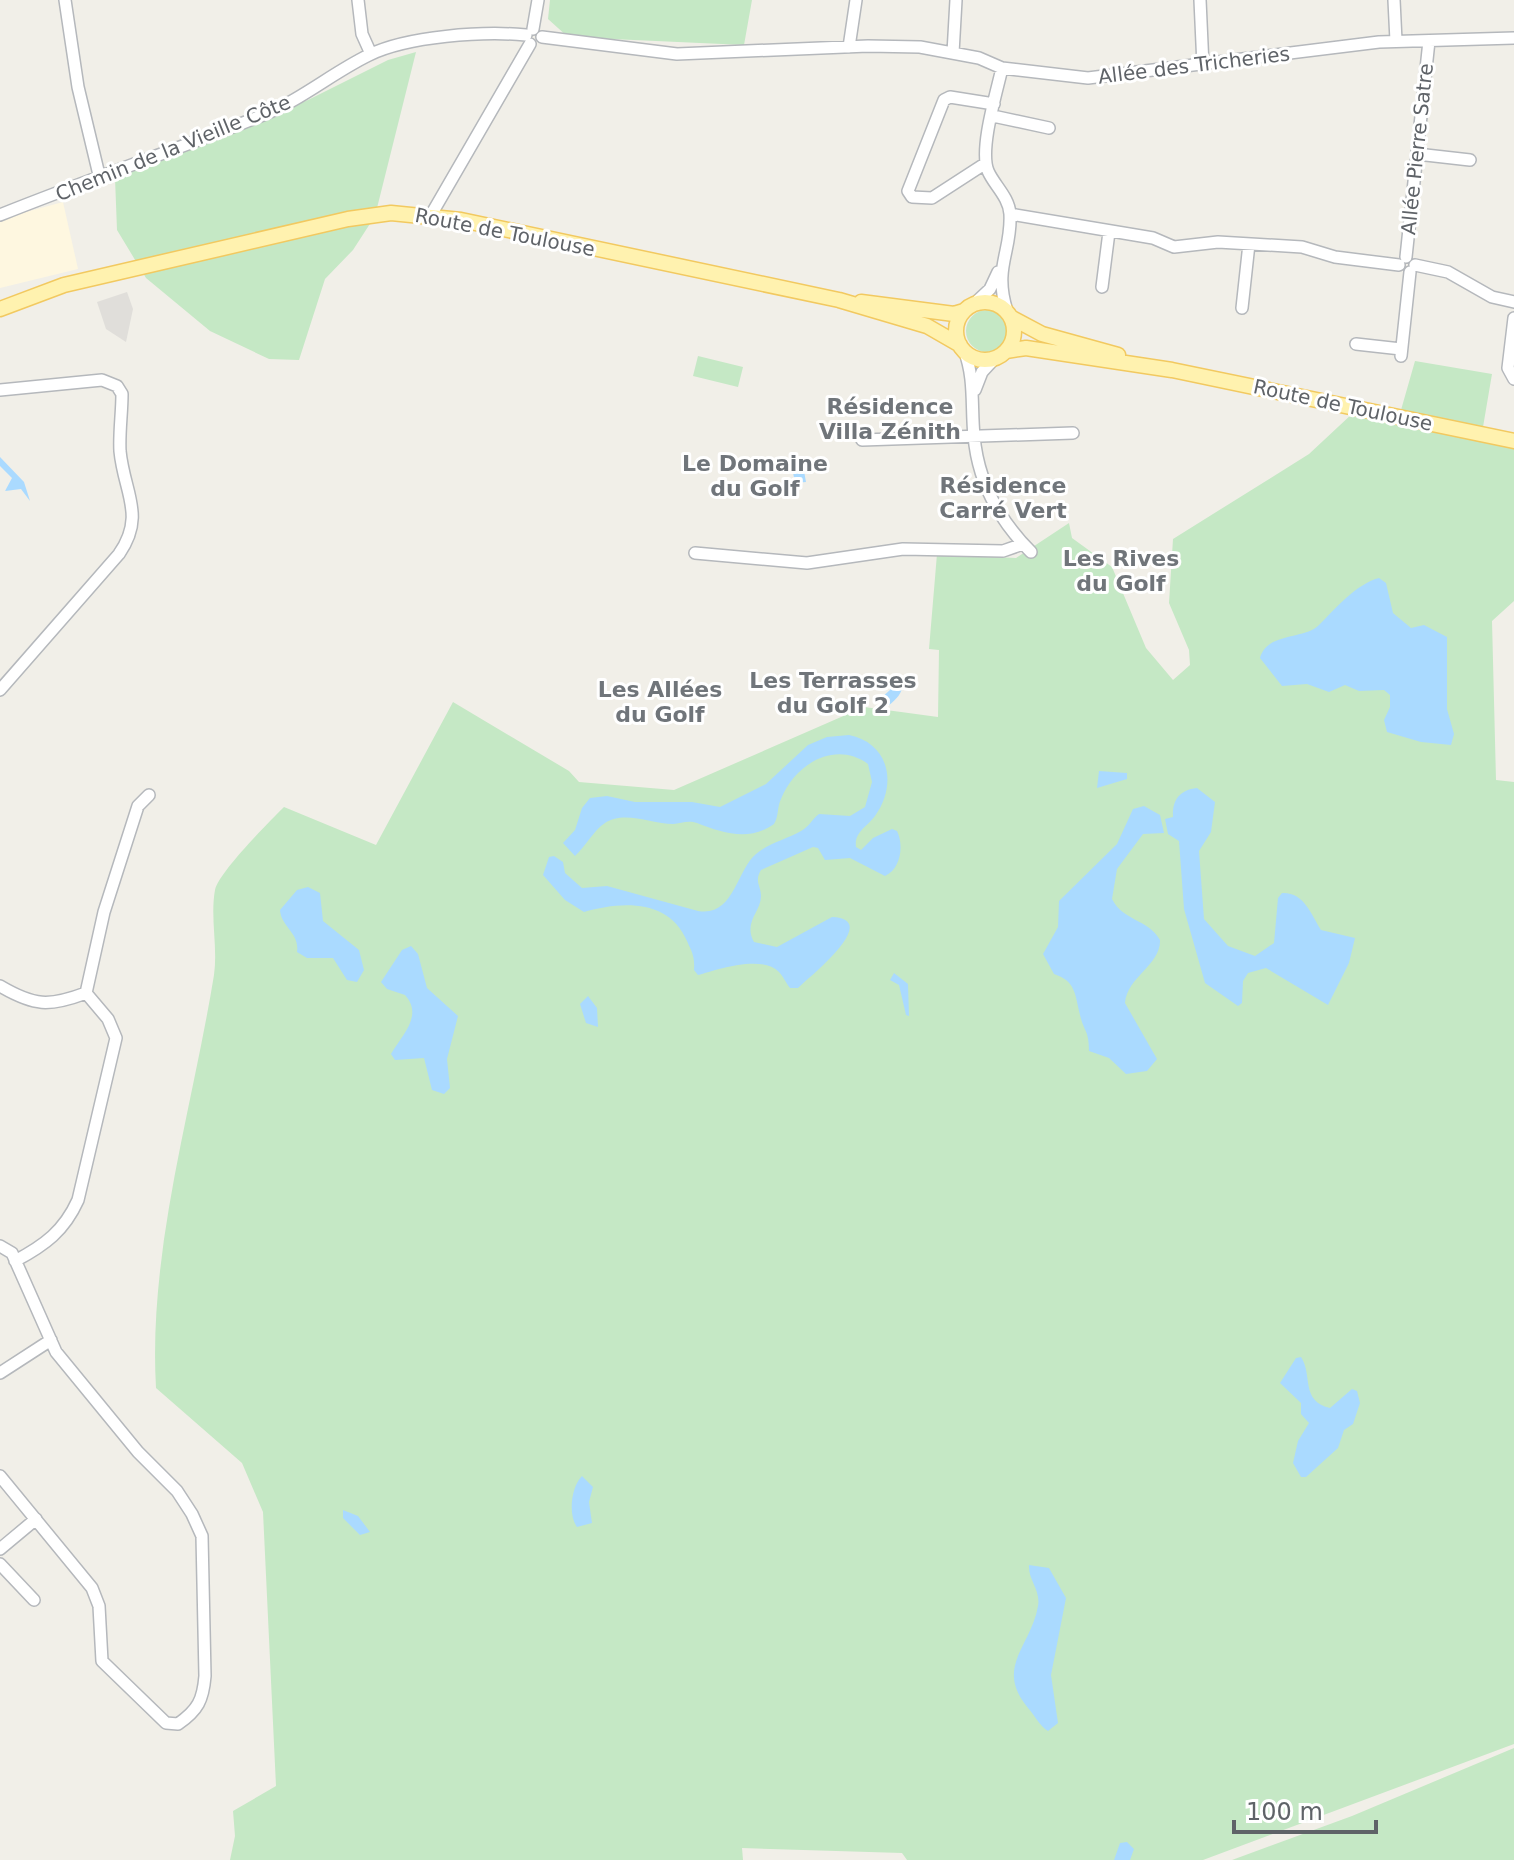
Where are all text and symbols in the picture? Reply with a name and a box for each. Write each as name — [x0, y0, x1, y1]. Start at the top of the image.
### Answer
street label: Allée des Tricheries — [1097, 41, 1291, 89]
street label: Allée Pierre Satre — [1396, 62, 1438, 236]
street label: Chemin de la Vieille Côte — [52, 90, 294, 206]
street label: Route de Toulouse — [413, 203, 597, 261]
street label: Route de Toulouse — [1251, 374, 1435, 436]
district label: Résidence Villa Zénith — [819, 394, 961, 444]
district label: Le Domaine du Golf — [682, 451, 828, 501]
district label: Résidence Carré Vert — [939, 473, 1067, 523]
district label: Les Rives du Golf — [1063, 546, 1179, 596]
district label: Les Terrasses du Golf 2 — [749, 668, 917, 718]
district label: Les Allées du Golf — [598, 677, 722, 727]
scale bar — [1234, 1784, 1376, 1834]
text: 100 m — [1246, 1798, 1323, 1826]

